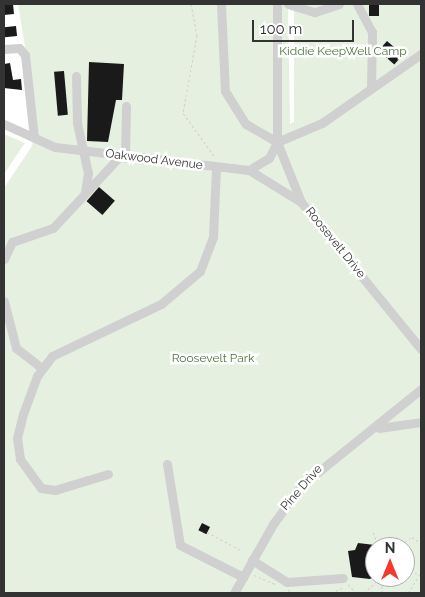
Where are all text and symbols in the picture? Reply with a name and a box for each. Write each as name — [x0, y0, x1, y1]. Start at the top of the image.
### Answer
scale bar — [255, 10, 358, 42]
text: 100 m — [260, 20, 302, 38]
park label: Kiddie KeepWell Camp — [279, 45, 407, 59]
street label: Oakwood Avenue — [104, 147, 204, 173]
street label: Roosevelt Drive — [302, 205, 368, 281]
park label: Roosevelt Park — [172, 352, 254, 366]
street label: Pine Drive — [278, 462, 326, 514]
north arrow — [365, 537, 415, 587]
text: N — [385, 540, 395, 556]

